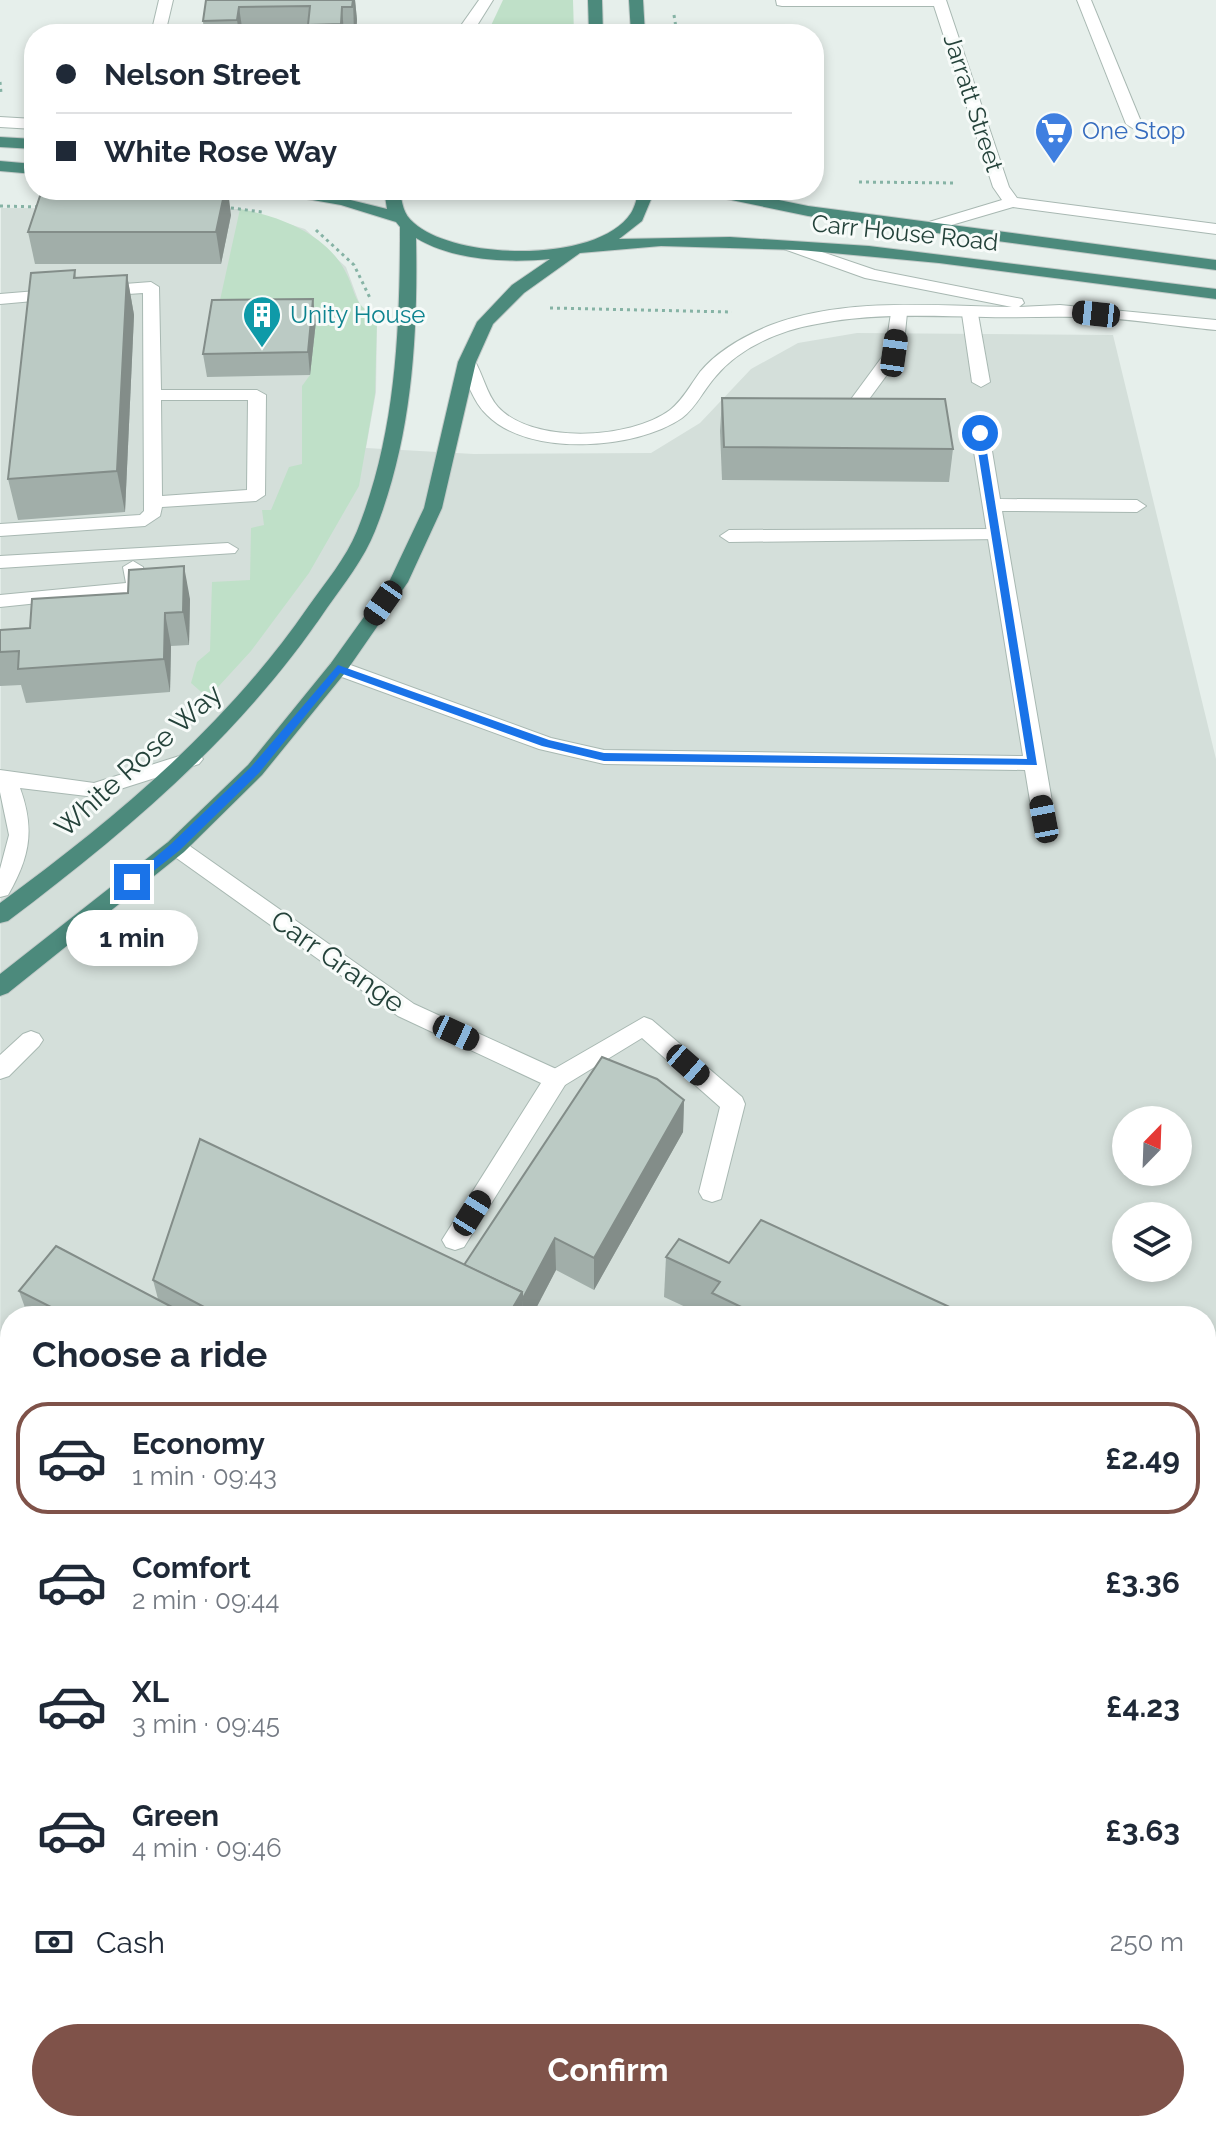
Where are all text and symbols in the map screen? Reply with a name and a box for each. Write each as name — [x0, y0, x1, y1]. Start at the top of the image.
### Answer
street label: Jarratt Street — [938, 30, 1009, 175]
text: Nelson Street — [104, 57, 301, 92]
supermarket icon: One Stop — [1033, 110, 1075, 165]
place label: One Stop — [1082, 116, 1185, 145]
text: White Rose Way — [104, 134, 337, 169]
street label: Carr House Road — [810, 208, 1000, 257]
building icon: Unity House — [241, 294, 283, 349]
place label: Unity House — [290, 300, 425, 329]
car — [1071, 300, 1121, 328]
car — [879, 328, 909, 378]
route start — [962, 415, 998, 451]
car — [359, 576, 407, 630]
street label: White Rose Way — [48, 677, 228, 844]
car — [1028, 793, 1060, 845]
route end — [114, 864, 150, 900]
street label: Carr Grange — [264, 903, 411, 1020]
callout: 1 min — [66, 910, 198, 966]
text: 1 min — [99, 923, 165, 953]
car — [429, 1012, 483, 1054]
car — [662, 1040, 714, 1090]
north arrow — [1112, 1106, 1192, 1186]
map controls — [1112, 1106, 1192, 1282]
car — [449, 1186, 495, 1240]
button: layers — [1112, 1202, 1192, 1282]
text: Choose a ride — [32, 1333, 267, 1375]
icon: car — [36, 1422, 108, 1494]
text: Economy — [132, 1426, 265, 1461]
text: £2.49 — [1105, 1441, 1180, 1476]
text: 1 min · 09:43 — [132, 1461, 277, 1491]
icon: car — [36, 1546, 108, 1618]
text: Comfort — [132, 1550, 251, 1585]
text: £3.36 — [1105, 1565, 1180, 1600]
text: 2 min · 09:44 — [132, 1585, 280, 1615]
icon: car — [36, 1670, 108, 1742]
text: XL — [132, 1674, 169, 1709]
text: £4.23 — [1106, 1689, 1180, 1724]
text: 3 min · 09:45 — [132, 1709, 280, 1739]
icon: car — [36, 1794, 108, 1866]
text: Green — [132, 1798, 219, 1833]
text: £3.63 — [1105, 1813, 1180, 1848]
text: 4 min · 09:46 — [132, 1833, 282, 1863]
icon: cash — [32, 1920, 76, 1964]
text: Cash — [96, 1925, 165, 1960]
text: 250 m — [1110, 1927, 1184, 1957]
button: Confirm — [32, 2024, 1184, 2116]

